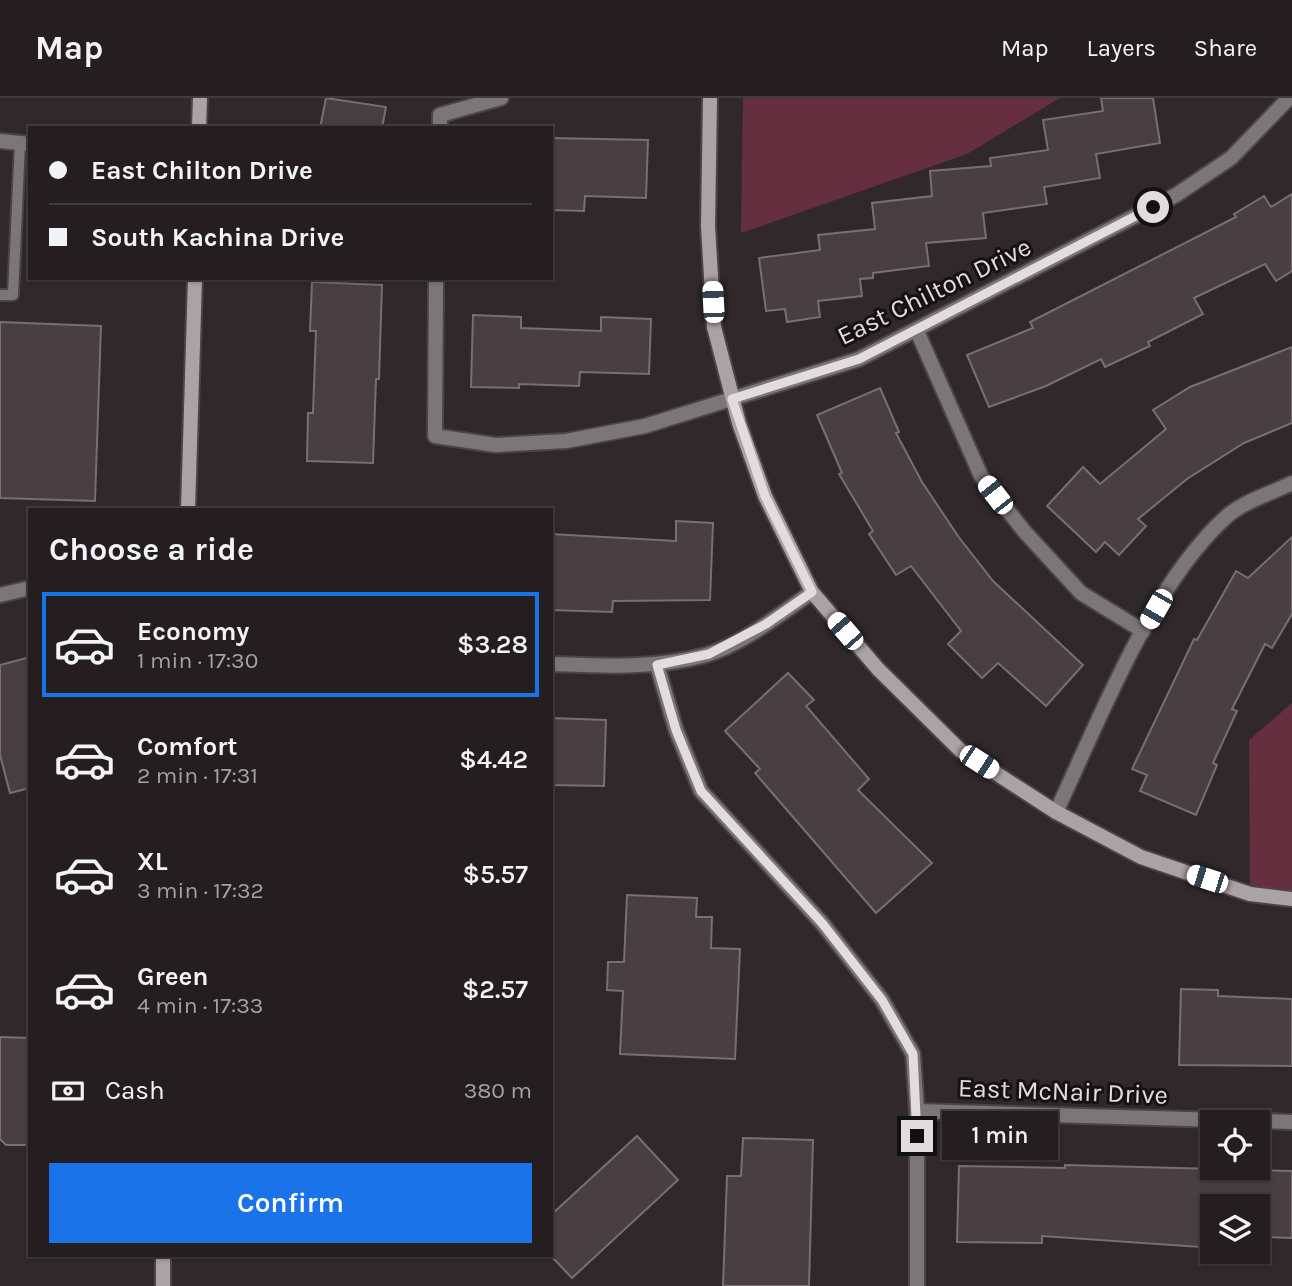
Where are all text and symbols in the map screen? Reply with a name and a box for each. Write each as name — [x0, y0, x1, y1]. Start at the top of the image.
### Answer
text: Map — [35, 29, 103, 67]
text: Map — [1001, 34, 1049, 62]
text: Layers — [1087, 34, 1156, 62]
text: Share — [1194, 34, 1257, 62]
text: East Chilton Drive — [91, 155, 313, 186]
route start — [1137, 191, 1169, 223]
text: South Kachina Drive — [91, 222, 344, 253]
street label: East Chilton Drive — [832, 231, 1036, 352]
car — [702, 280, 725, 324]
car — [974, 472, 1017, 518]
text: Choose a ride — [49, 531, 254, 568]
car — [1137, 586, 1176, 632]
car — [824, 608, 867, 654]
icon: car — [53, 613, 116, 676]
text: Economy — [137, 616, 249, 647]
text: $3.28 — [457, 629, 528, 660]
text: 1 min · 17:30 — [137, 647, 258, 674]
icon: car — [53, 728, 116, 791]
text: Comfort — [137, 731, 238, 762]
car — [956, 742, 1003, 782]
text: $4.42 — [459, 744, 528, 775]
text: 2 min · 17:31 — [137, 762, 258, 789]
icon: car — [53, 843, 116, 906]
text: XL — [137, 846, 168, 877]
text: $5.57 — [462, 859, 528, 890]
car — [1184, 863, 1231, 895]
text: 3 min · 17:32 — [137, 877, 264, 904]
icon: car — [53, 958, 116, 1021]
text: Green — [137, 961, 209, 992]
text: $2.57 — [462, 974, 528, 1005]
text: 4 min · 17:33 — [137, 992, 263, 1019]
icon: cash — [49, 1072, 87, 1110]
street label: East McNair Drive — [957, 1072, 1169, 1111]
text: Cash — [105, 1075, 165, 1106]
text: 380 m — [464, 1077, 532, 1104]
map controls — [1200, 1110, 1270, 1264]
button: locate — [1200, 1110, 1270, 1180]
callout: 1 min — [942, 1112, 1057, 1160]
route end — [901, 1120, 933, 1152]
text: 1 min — [971, 1122, 1029, 1149]
button: Confirm — [49, 1163, 532, 1243]
button: layers — [1200, 1194, 1270, 1264]

